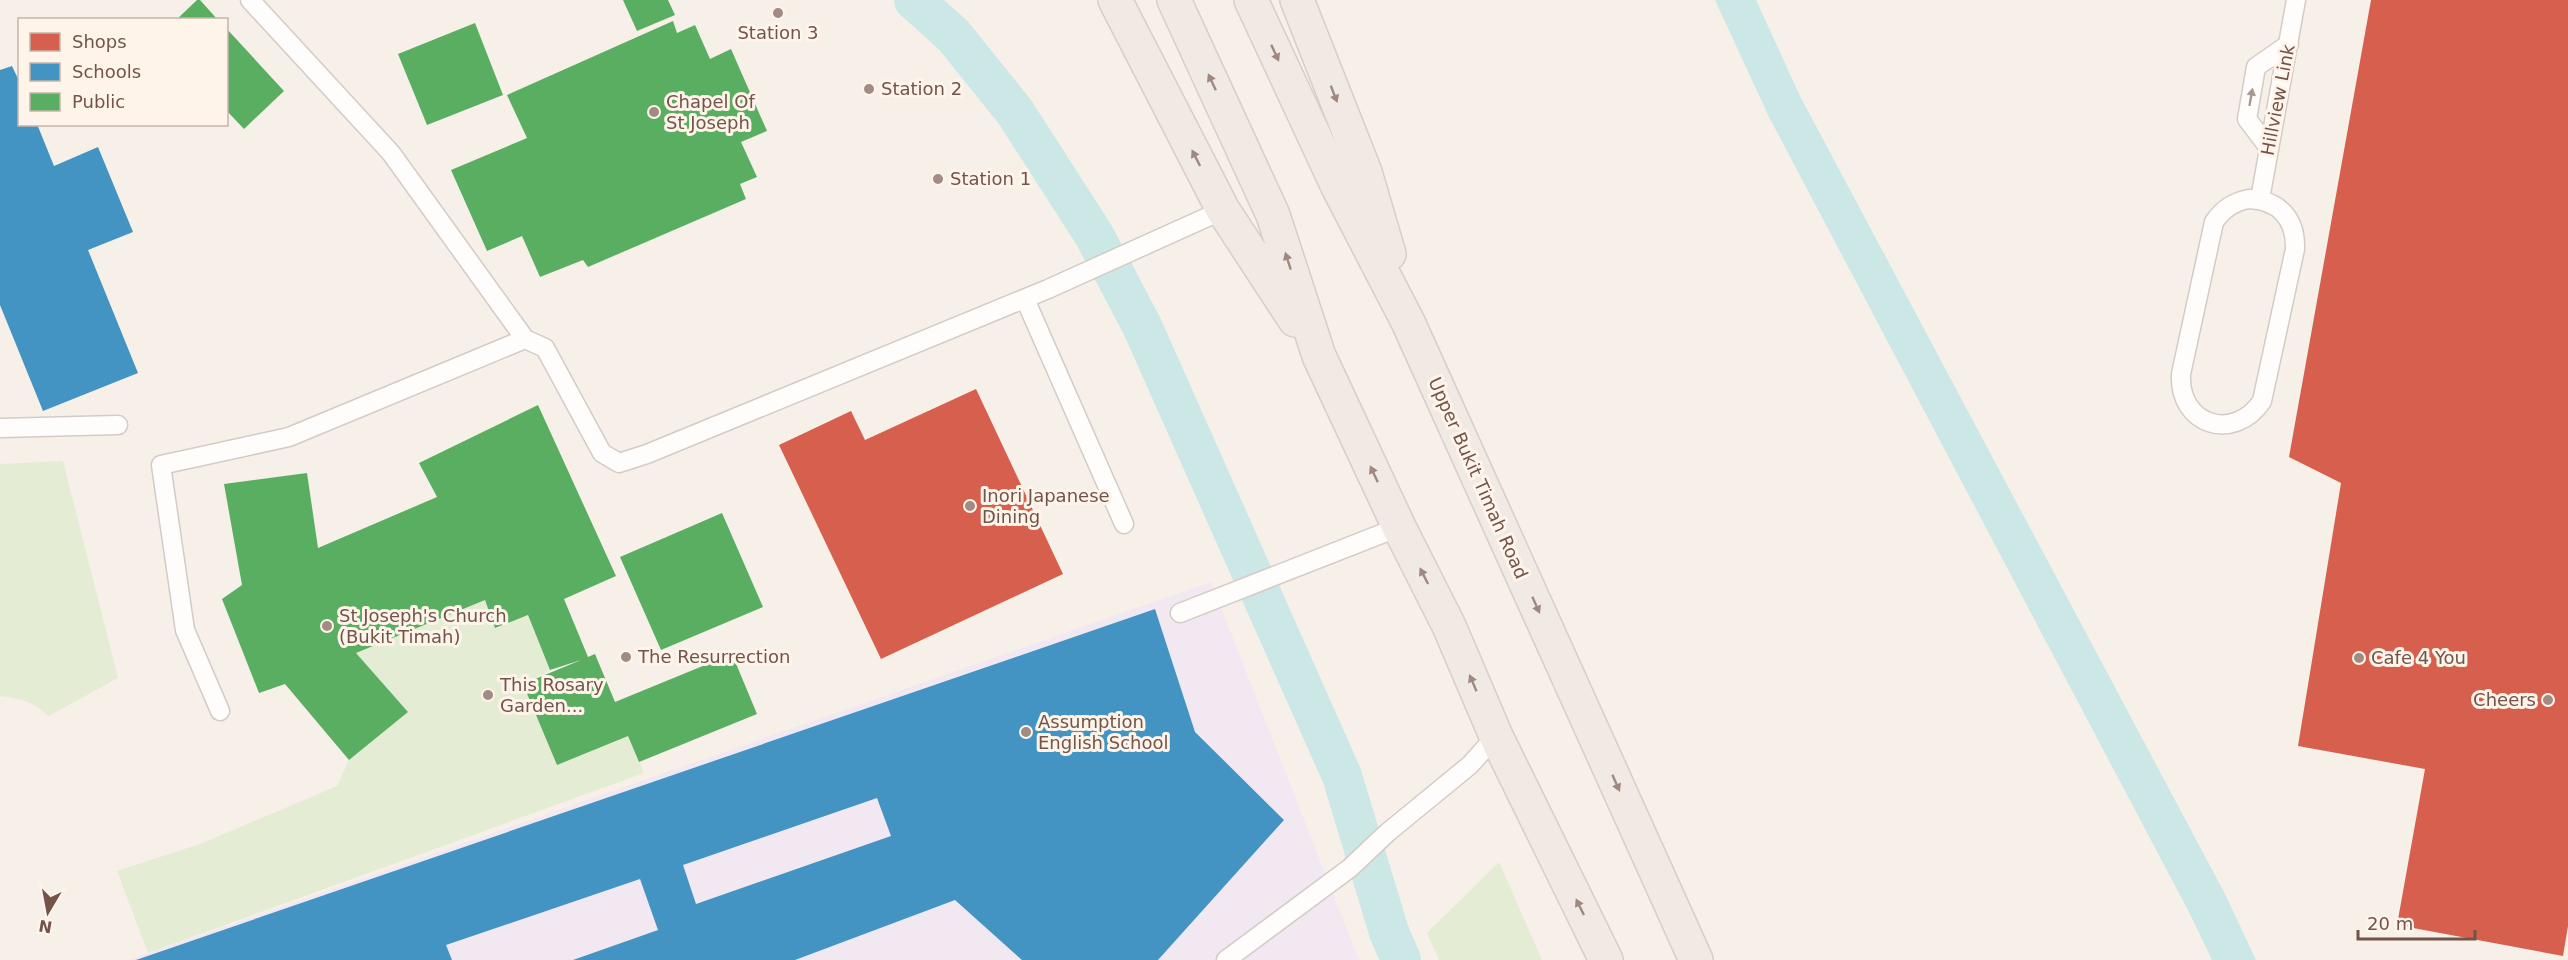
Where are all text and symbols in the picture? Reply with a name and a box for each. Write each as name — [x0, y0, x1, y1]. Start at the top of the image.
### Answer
marker: Station 3 — [771, 6, 785, 20]
legend — [18, 18, 228, 126]
place label: Station 3 — [737, 22, 819, 43]
text: Shops — [72, 31, 127, 52]
street label: Hillview Link — [2256, 42, 2299, 157]
one-way arrow — [1271, 45, 1280, 62]
text: Schools — [72, 61, 141, 82]
one-way arrow — [1207, 73, 1216, 90]
place label: Station 2 — [881, 78, 962, 99]
marker: Station 2 — [862, 82, 876, 96]
one-way arrow — [1329, 85, 1339, 103]
one-way arrow — [2247, 87, 2256, 106]
text: Public — [72, 91, 125, 112]
place label: Chapel Of St Joseph — [666, 91, 755, 133]
marker: Chapel Of St Joseph — [647, 105, 661, 119]
one-way arrow — [1191, 150, 1201, 167]
place label: Station 1 — [950, 168, 1031, 189]
marker: Station 1 — [931, 172, 945, 186]
one-way arrow — [1283, 252, 1292, 270]
street label: Upper Bukit Timah Road — [1424, 374, 1532, 582]
one-way arrow — [1369, 464, 1379, 482]
place label: Inori Japanese Dining — [982, 485, 1110, 527]
marker: Inori Japanese Dining — [963, 499, 977, 513]
one-way arrow — [1419, 568, 1428, 585]
one-way arrow — [1531, 597, 1541, 615]
place label: St Joseph's Church (Bukit Timah) — [339, 605, 507, 647]
marker: St Joseph's Church (Bukit Timah) — [320, 619, 334, 633]
place label: The Resurrection — [637, 646, 790, 667]
place label: Cafe 4 You — [2371, 647, 2466, 668]
marker: The Resurrection — [619, 650, 633, 664]
marker: Cafe 4 You — [2352, 651, 2366, 665]
one-way arrow — [1468, 673, 1478, 691]
place label: This Rosary Garden... — [499, 674, 604, 716]
marker: This Rosary Garden... — [481, 688, 495, 702]
place label: Cheers — [2473, 689, 2536, 710]
marker: Cheers — [2541, 693, 2555, 707]
place label: Assumption English School — [1038, 711, 1168, 753]
marker: Assumption English School — [1019, 725, 1033, 739]
one-way arrow — [1612, 774, 1621, 792]
north arrow — [18, 882, 78, 942]
one-way arrow — [1575, 899, 1585, 916]
scale bar — [2358, 903, 2475, 941]
text: 20 m — [2367, 913, 2413, 934]
text: N — [37, 916, 54, 937]

